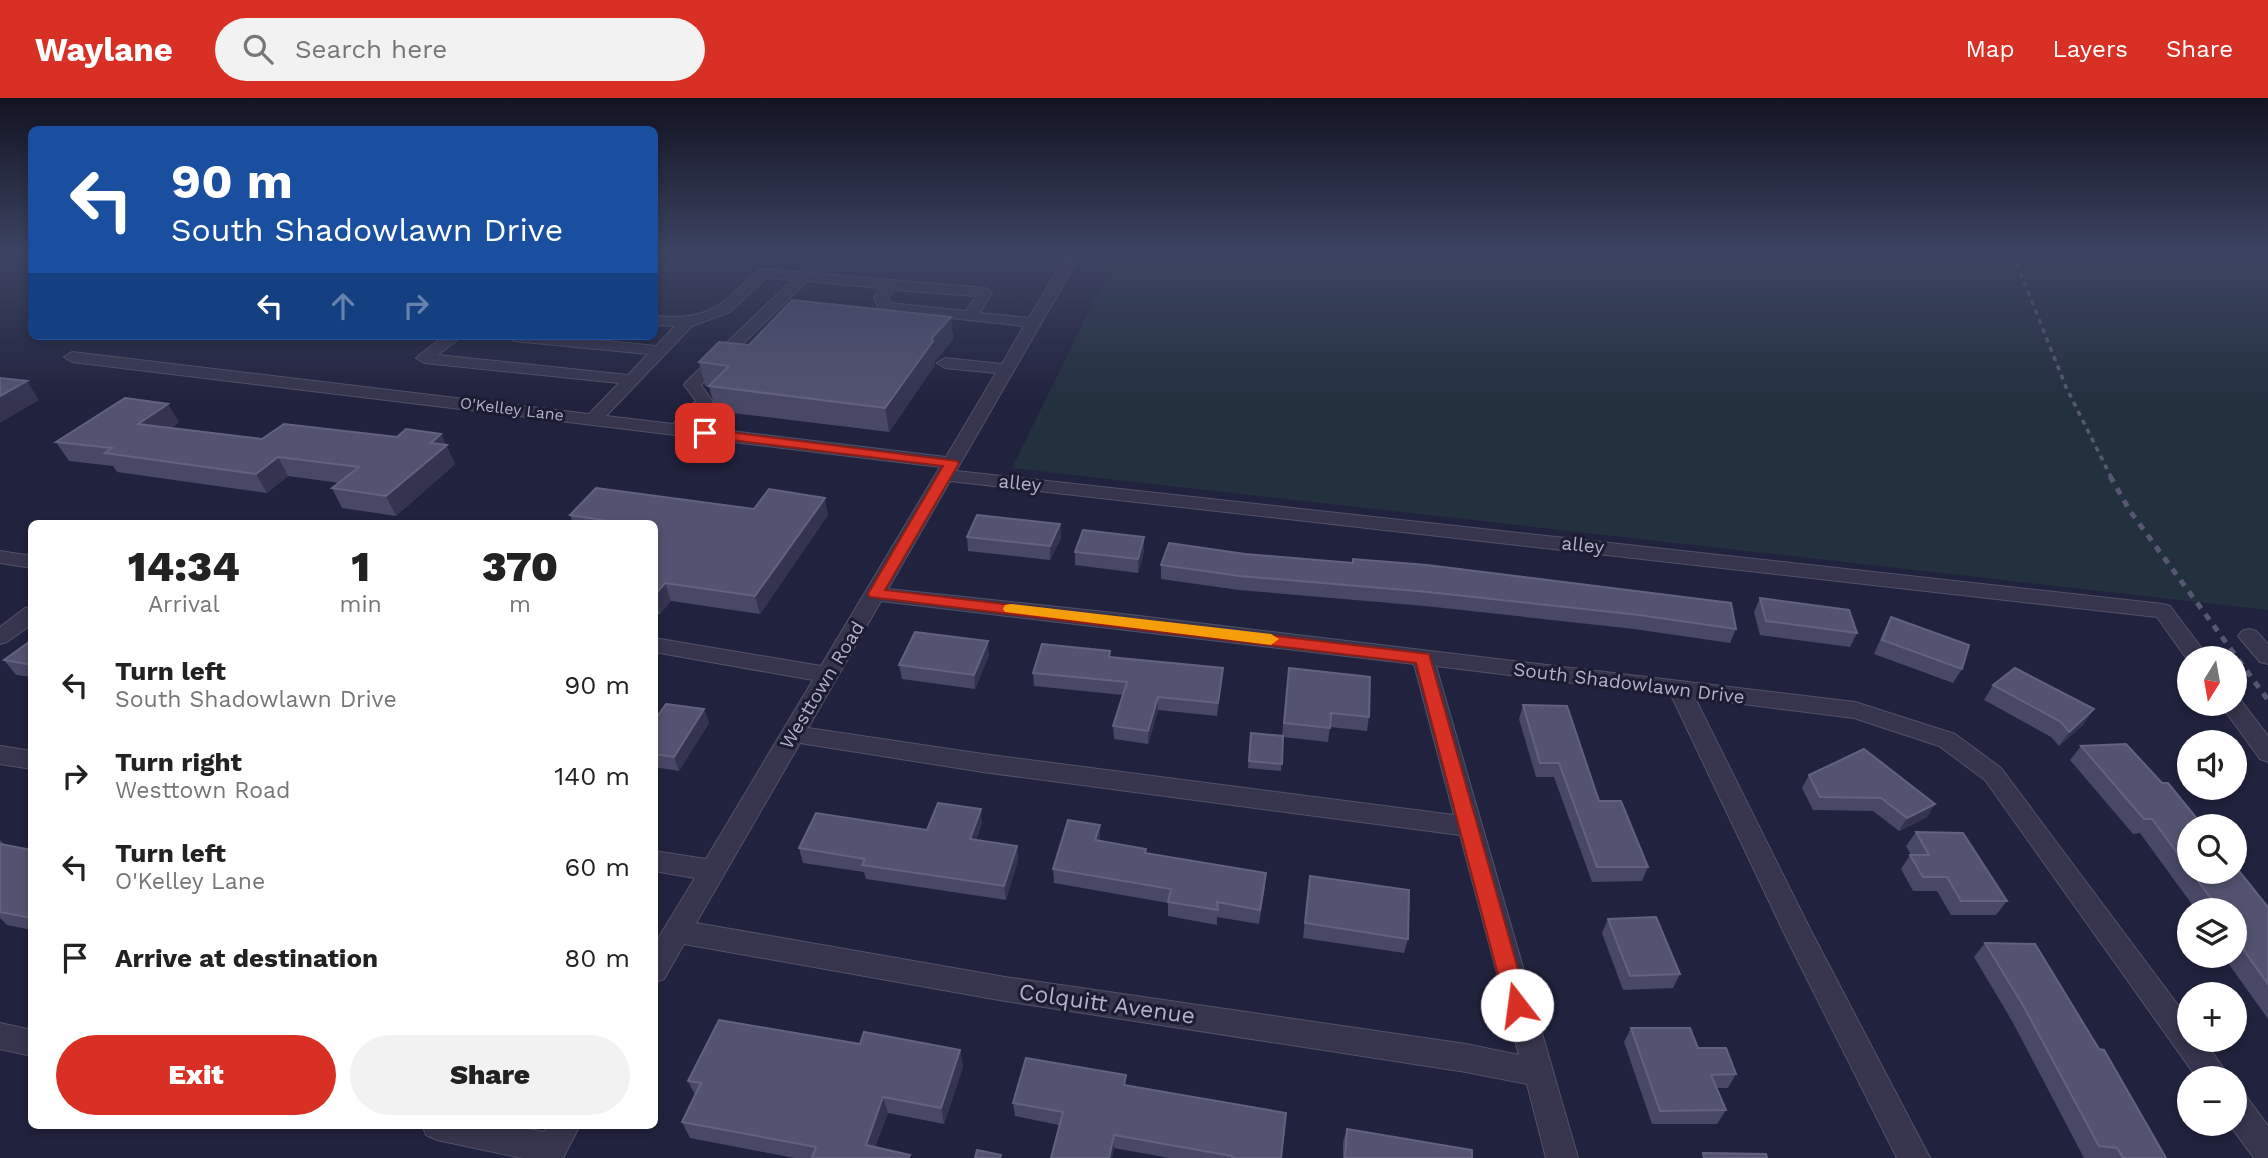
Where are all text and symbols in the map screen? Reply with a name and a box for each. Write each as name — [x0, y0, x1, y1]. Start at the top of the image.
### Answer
search box — [215, 18, 705, 81]
text: Waylane — [35, 30, 173, 69]
icon: search — [239, 30, 277, 68]
text: Search here — [295, 34, 447, 64]
text: Map — [1966, 35, 2014, 63]
text: Layers — [2052, 35, 2128, 63]
text: Share — [2166, 35, 2233, 63]
text: 90 m — [171, 152, 293, 210]
icon: left — [56, 154, 147, 245]
text: South Shadowlawn Drive — [171, 211, 563, 249]
icon: left — [251, 287, 289, 325]
icon: ahead — [324, 287, 362, 325]
icon: right — [397, 287, 435, 325]
street label: O'Kelley Lane — [459, 393, 565, 425]
pin — [675, 403, 735, 463]
icon: arrive — [686, 414, 724, 452]
street label: alley — [998, 469, 1043, 497]
street label: alley — [1561, 531, 1606, 559]
text: 14:34 — [128, 542, 240, 591]
text: 1 — [351, 542, 370, 591]
text: 370 — [482, 542, 558, 591]
text: Arrival — [148, 591, 220, 618]
text: min — [340, 591, 382, 618]
text: m — [509, 591, 531, 618]
street label: Westtown Road — [775, 617, 869, 753]
north arrow — [2177, 646, 2247, 716]
map controls — [2177, 646, 2247, 1136]
text: Turn left — [115, 656, 226, 686]
street label: South Shadowlawn Drive — [1512, 657, 1746, 709]
icon: left — [56, 666, 94, 704]
text: 90 m — [564, 670, 630, 700]
text: South Shadowlawn Drive — [115, 686, 397, 713]
button: sound — [2177, 730, 2247, 800]
text: Turn right — [115, 747, 242, 777]
icon: right — [56, 757, 94, 795]
text: 140 m — [554, 761, 630, 791]
text: Westtown Road — [115, 777, 290, 804]
button: search — [2177, 814, 2247, 884]
text: Turn left — [115, 838, 226, 868]
icon: left — [56, 848, 94, 886]
text: 60 m — [564, 852, 630, 882]
text: O'Kelley Lane — [115, 868, 265, 895]
button: layers — [2177, 898, 2247, 968]
icon: arrive — [56, 939, 94, 977]
text: Arrive at destination — [115, 943, 378, 973]
text: 80 m — [564, 943, 630, 973]
position arrow — [1480, 968, 1554, 1042]
street label: Colquitt Avenue — [1017, 978, 1197, 1030]
button: + — [2177, 982, 2247, 1052]
button: Exit — [56, 1035, 336, 1115]
button: Share — [350, 1035, 630, 1115]
button: − — [2177, 1066, 2247, 1136]

